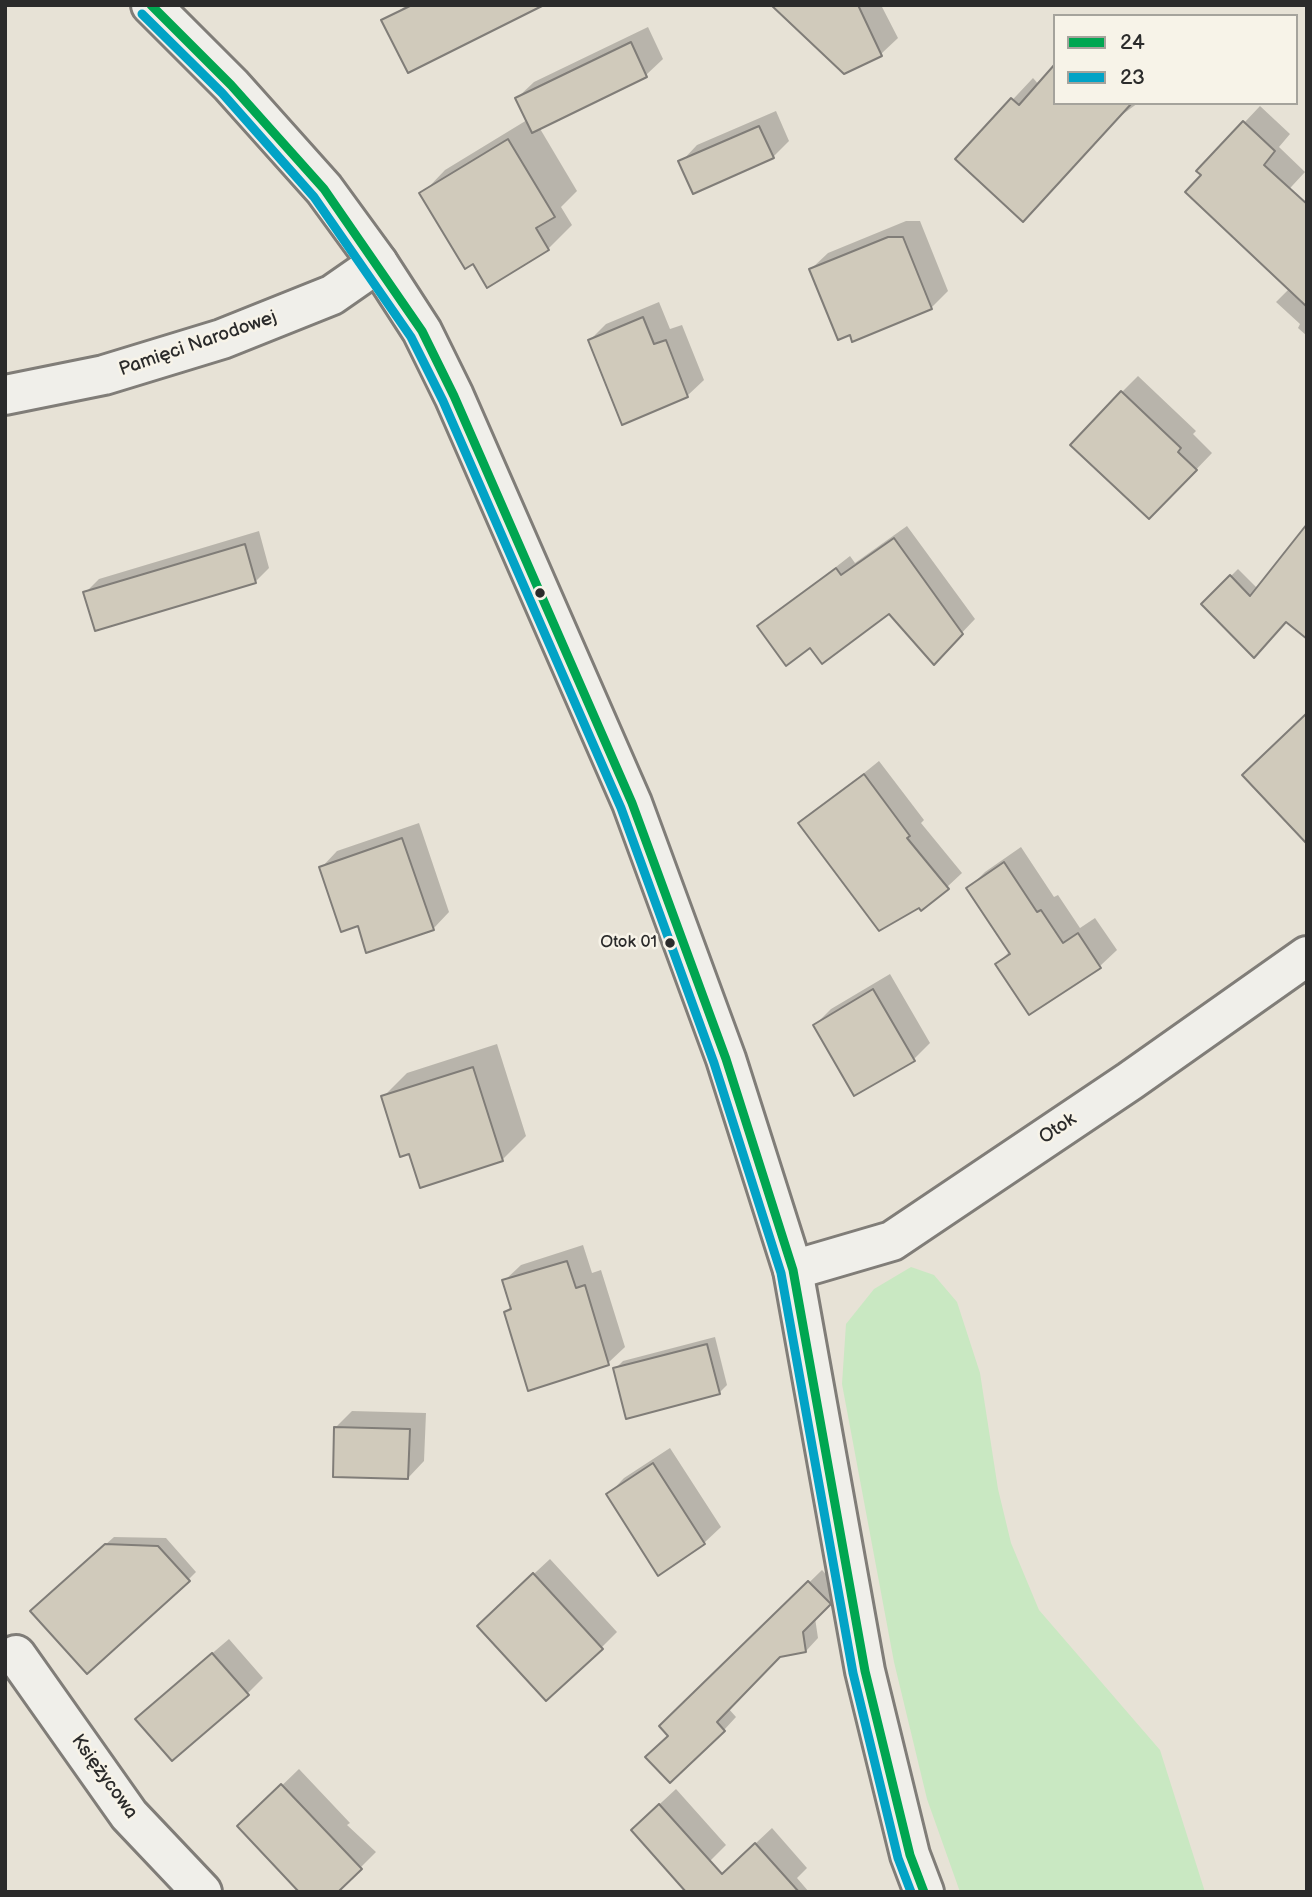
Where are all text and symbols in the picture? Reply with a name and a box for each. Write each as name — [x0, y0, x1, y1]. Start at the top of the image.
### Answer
legend — [1053, 14, 1298, 105]
text: 24 — [1120, 30, 1145, 55]
text: 23 — [1120, 65, 1145, 90]
street label: Pamięci Narodowej — [116, 306, 280, 382]
unlabelled marker — [533, 586, 547, 600]
place label: Otok 01 — [600, 933, 657, 953]
marker: Otok 01 — [663, 936, 677, 950]
street label: Otok — [1035, 1108, 1081, 1150]
street label: Księżycowa — [66, 1730, 142, 1824]

